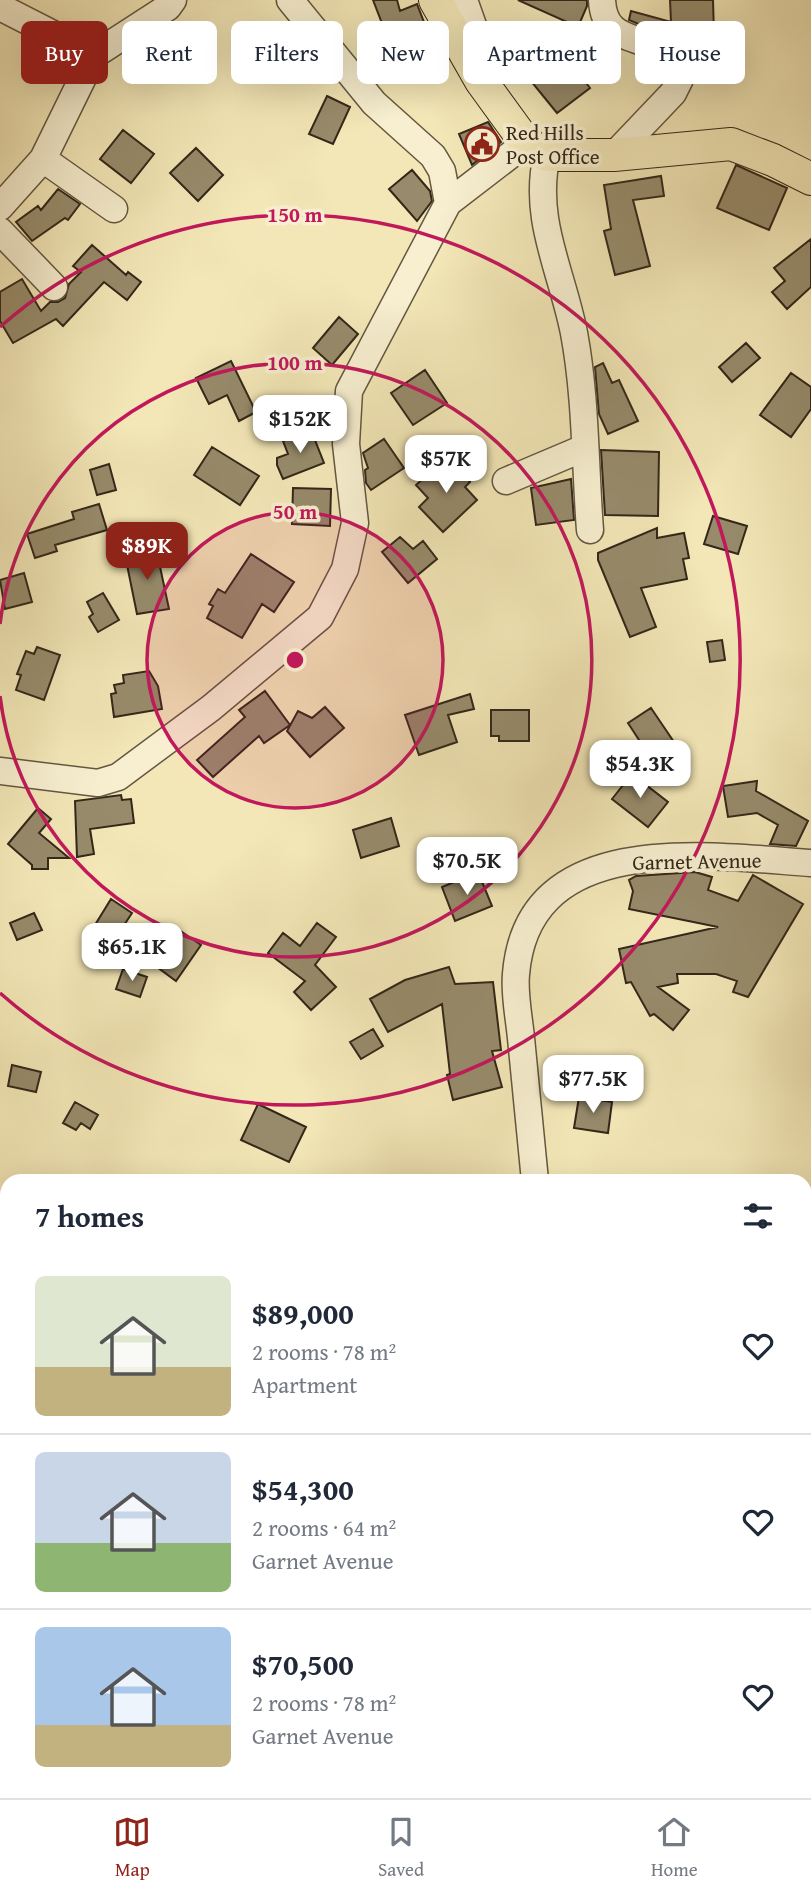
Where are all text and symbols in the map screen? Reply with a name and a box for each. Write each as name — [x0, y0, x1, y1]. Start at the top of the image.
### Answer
chip: Buy — [21, 21, 108, 84]
chip: Rent — [122, 21, 217, 84]
chip: Filters — [231, 21, 343, 84]
chip: New — [357, 21, 449, 84]
chip: Apartment — [463, 21, 621, 84]
chip: House — [635, 21, 745, 84]
place label: Red Hills Post Office — [506, 117, 600, 172]
public building icon: Red Hills Post Office — [463, 125, 501, 163]
text: 150 m — [267, 199, 323, 230]
text: 100 m — [267, 347, 323, 378]
pin: $152K — [251, 396, 349, 455]
text: $152K — [269, 401, 331, 434]
pin: $57K — [405, 435, 487, 495]
text: $57K — [421, 441, 471, 474]
text: 50 m — [273, 496, 317, 527]
pin: $89K — [106, 522, 188, 582]
text: $89K — [122, 528, 172, 561]
centre of rings — [283, 648, 307, 672]
pin: $54.3K — [583, 740, 697, 800]
text: $54.3K — [606, 746, 674, 779]
pin: $70.5K — [410, 838, 524, 897]
text: $70.5K — [433, 843, 501, 876]
street label: Garnet Avenue — [632, 844, 762, 878]
pin: $65.1K — [75, 923, 189, 983]
text: $65.1K — [98, 929, 166, 962]
pin: $77.5K — [536, 1056, 650, 1115]
text: $77.5K — [559, 1061, 627, 1094]
text: 7 homes — [35, 1194, 144, 1238]
icon: filters — [739, 1197, 777, 1235]
text: $89,000 — [252, 1291, 354, 1335]
icon: home — [91, 1304, 175, 1388]
icon: heart — [739, 1327, 777, 1365]
text: 2 rooms · 78 m² — [252, 1335, 396, 1368]
text: Apartment — [252, 1368, 357, 1401]
text: $54,300 — [252, 1467, 354, 1511]
icon: home — [91, 1480, 175, 1564]
icon: heart — [739, 1503, 777, 1541]
text: 2 rooms · 64 m² — [252, 1511, 396, 1544]
text: Garnet Avenue — [252, 1544, 393, 1577]
text: $70,500 — [252, 1642, 354, 1686]
icon: home — [91, 1655, 175, 1739]
icon: heart — [739, 1678, 777, 1716]
text: 2 rooms · 78 m² — [252, 1686, 396, 1719]
text: Garnet Avenue — [252, 1719, 393, 1752]
tab: Map — [113, 1813, 151, 1883]
tab: Saved — [378, 1813, 424, 1883]
tab: Home — [651, 1813, 698, 1883]

